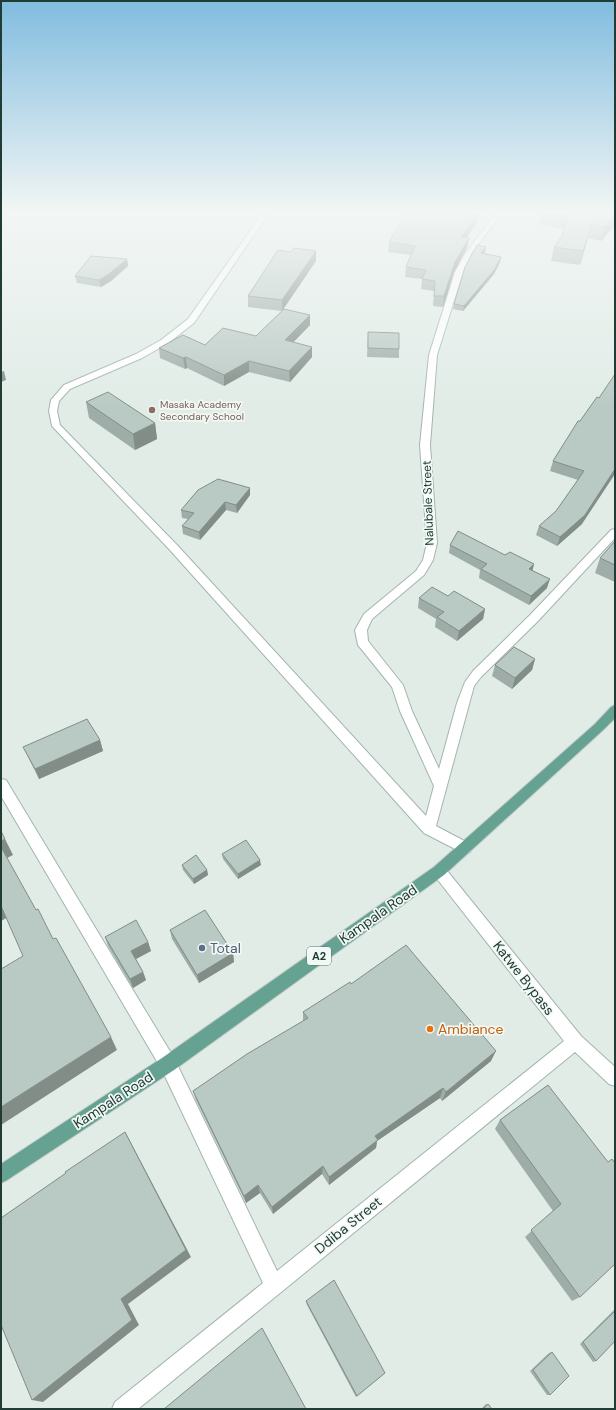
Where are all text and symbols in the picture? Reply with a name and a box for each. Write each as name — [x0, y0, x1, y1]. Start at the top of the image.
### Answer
place label: Masaka Academy Secondary School — [160, 398, 244, 423]
marker: Masaka Academy Secondary School — [147, 405, 157, 415]
street label: Nalubale Street — [419, 460, 437, 546]
street label: Kampala Road — [335, 880, 421, 948]
street label: Katwe Bypass — [489, 937, 559, 1019]
place label: Total — [210, 939, 241, 957]
marker: Total — [197, 943, 207, 953]
road number: A2 — [307, 947, 331, 965]
place label: Ambiance — [438, 1020, 504, 1038]
marker: Ambiance — [425, 1024, 435, 1034]
street label: Kampala Road — [70, 1068, 156, 1132]
street label: Ddiba Street — [311, 1192, 385, 1258]

